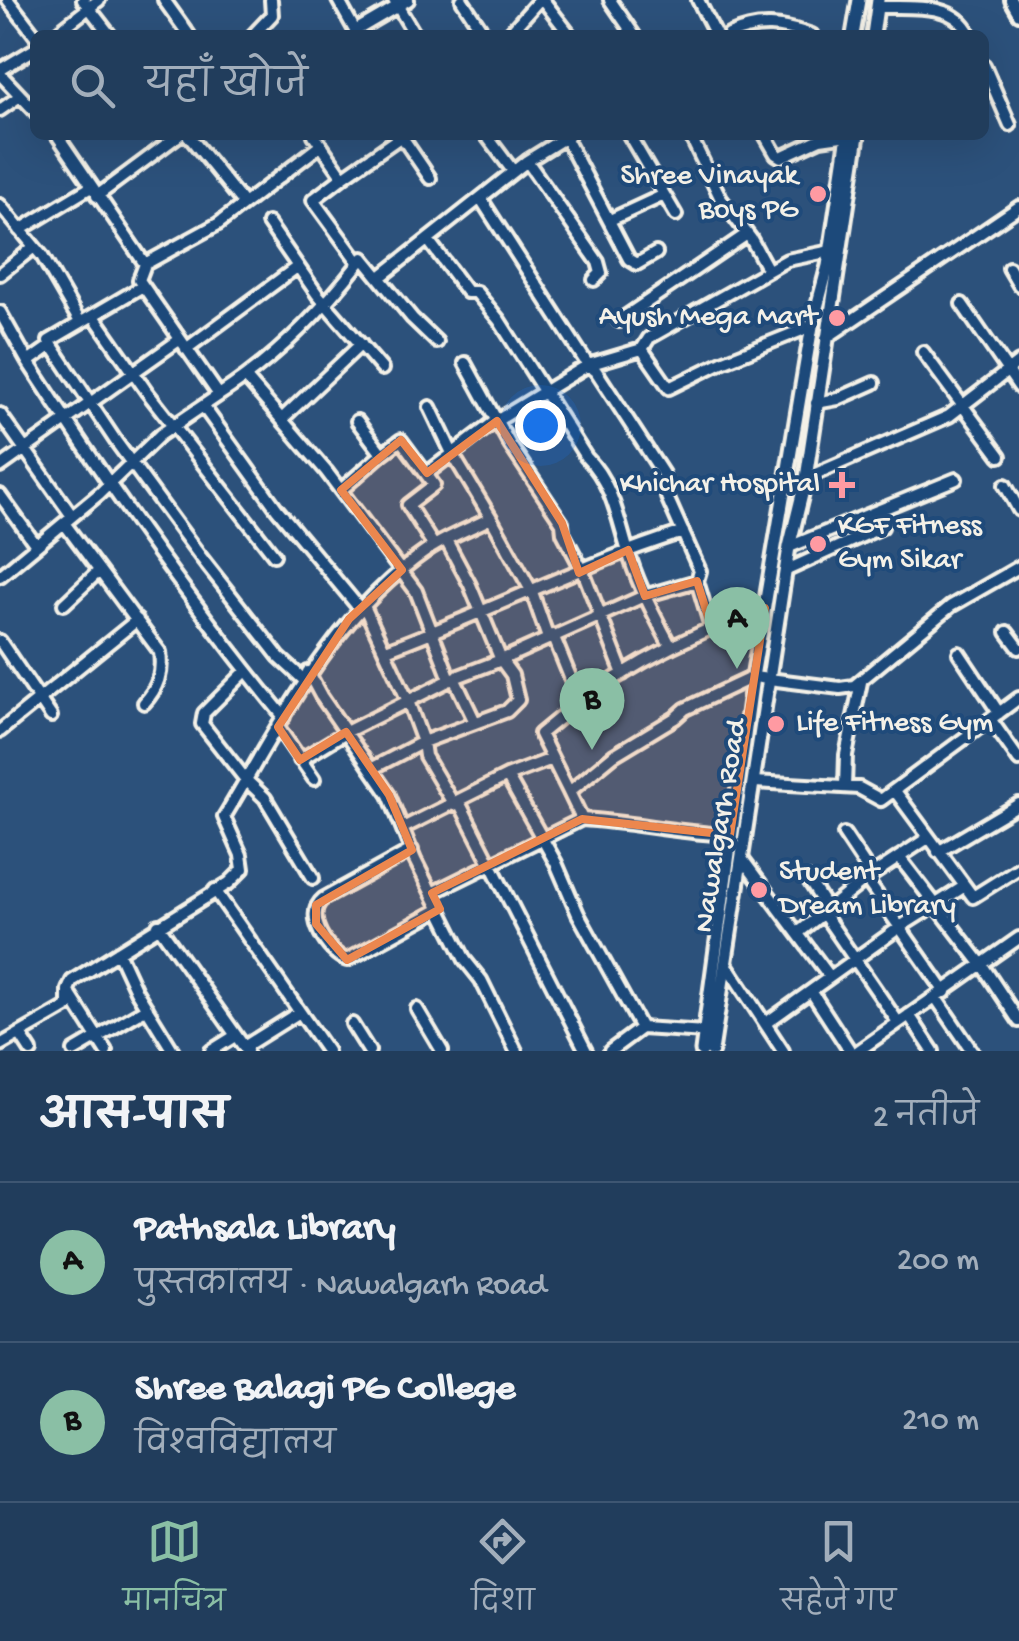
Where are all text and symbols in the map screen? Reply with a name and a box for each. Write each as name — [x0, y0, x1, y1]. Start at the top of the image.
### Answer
search box — [30, 30, 989, 140]
icon: search — [65, 58, 120, 113]
text: यहाँ खोजें — [145, 66, 308, 110]
place label: Shree Vinayak Boys PG — [620, 160, 801, 229]
marker: Shree Vinayak Boys PG — [807, 183, 829, 205]
place label: Ayush Mega Mart — [599, 301, 820, 336]
marker: Ayush Mega Mart — [826, 307, 848, 329]
your location — [515, 400, 566, 451]
place label: Khichar Hospital — [620, 468, 820, 503]
marker: Khichar Hospital — [829, 472, 855, 498]
place label: KGF Fitness Gym Sikar — [838, 510, 983, 579]
marker: KGF Fitness Gym Sikar — [807, 533, 829, 555]
pin: A — [704, 586, 770, 669]
pin: B — [560, 668, 624, 750]
place label: Life Fitness Gym — [796, 707, 993, 742]
marker: Life Fitness Gym — [765, 713, 787, 735]
street label: Nawalgarh Road — [688, 714, 757, 935]
place label: Student Dream Library — [777, 856, 956, 925]
marker: Student Dream Library — [748, 879, 770, 901]
text: आस-पास — [40, 1095, 228, 1144]
text: 2 नतीजे — [873, 1100, 979, 1138]
text: Pathsala Library — [135, 1208, 395, 1252]
text: A — [63, 1243, 82, 1281]
text: 200 m — [897, 1243, 979, 1281]
text: पुस्तकालय · Nawalgarh Road — [135, 1268, 546, 1306]
text: Shree Balagi PG College — [135, 1368, 515, 1412]
text: B — [64, 1403, 81, 1441]
text: 210 m — [902, 1403, 979, 1441]
text: विश्वविद्यालय — [135, 1428, 336, 1466]
tab: मानचित्र — [123, 1514, 226, 1631]
tab: दिशा — [471, 1514, 535, 1631]
tab: सहेजे गए — [780, 1514, 896, 1631]

